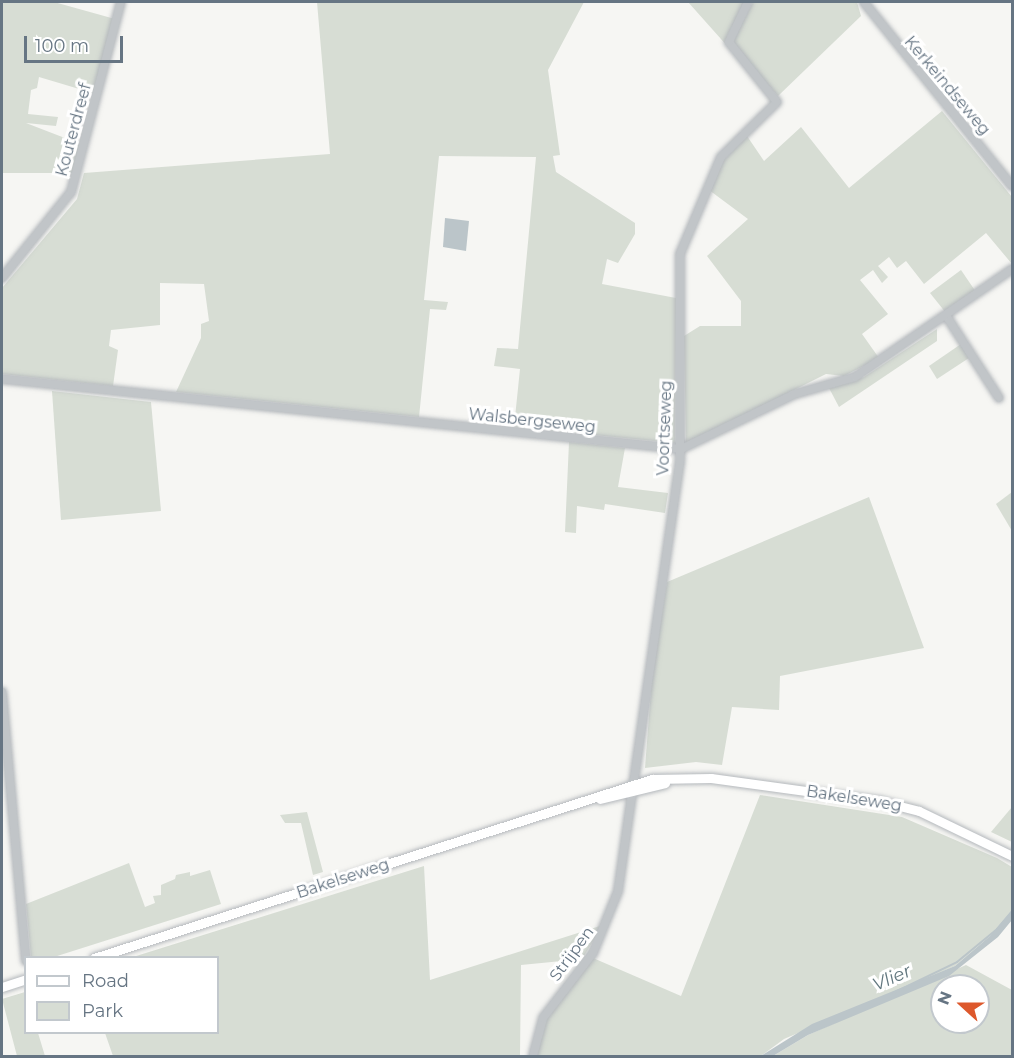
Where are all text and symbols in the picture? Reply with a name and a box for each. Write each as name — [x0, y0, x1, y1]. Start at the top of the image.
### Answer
scale bar — [27, 24, 126, 62]
street label: Kerkeindseweg — [900, 32, 994, 140]
text: 100 m — [35, 35, 89, 57]
street label: Kouterdreef — [52, 81, 96, 179]
street label: Voortseweg — [654, 380, 676, 476]
street label: Walsbergseweg — [467, 405, 597, 437]
street label: Bakelseweg — [805, 782, 903, 816]
street label: Bakelseweg — [294, 855, 392, 903]
street label: Strijpen — [546, 923, 598, 985]
legend — [24, 956, 219, 1034]
water label: Vlier — [869, 960, 915, 996]
text: Road — [82, 970, 129, 992]
north arrow — [930, 974, 990, 1034]
text: N — [933, 989, 956, 1008]
text: Park — [82, 1000, 123, 1022]

